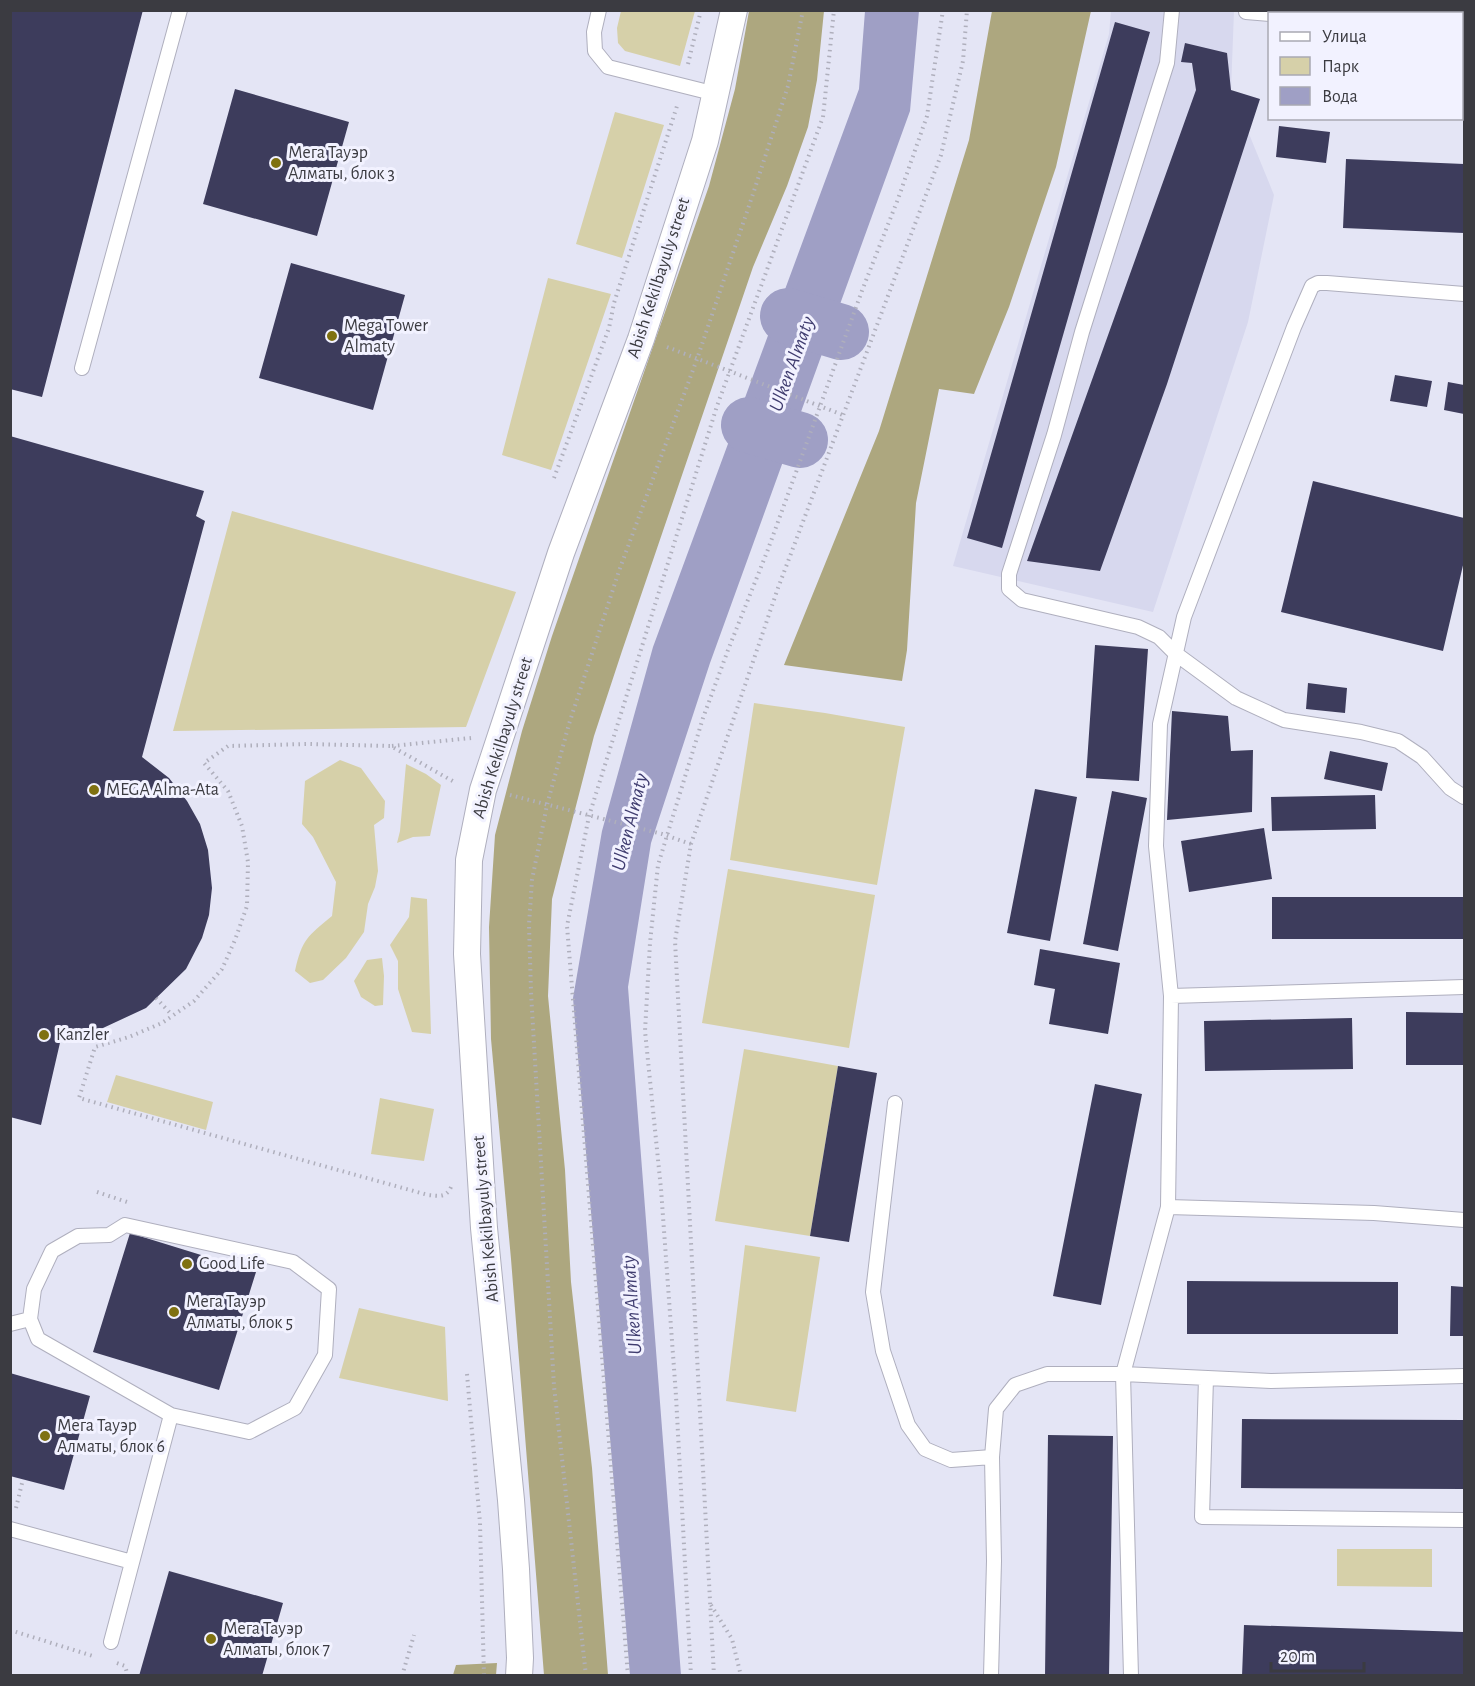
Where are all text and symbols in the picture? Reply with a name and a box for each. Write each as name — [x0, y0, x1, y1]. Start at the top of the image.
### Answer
legend — [1268, 12, 1463, 120]
text: Улица — [1322, 28, 1367, 46]
text: Парк — [1322, 58, 1360, 76]
text: Вода — [1322, 88, 1358, 106]
place label: Мега Тауэр Алматы, блок 3 — [288, 144, 395, 183]
marker: Мега Тауэр Алматы, блок 3 — [269, 156, 283, 170]
street label: Abish Kekilbayuly street — [625, 195, 694, 360]
water label: Ulken Almaty — [766, 313, 819, 414]
place label: Mega Tower Almaty — [344, 317, 428, 356]
marker: Mega Tower Almaty — [325, 329, 339, 343]
street label: Abish Kekilbayuly street — [470, 655, 536, 821]
water label: Ulken Almaty — [608, 771, 652, 873]
place label: MEGA Alma-Ata — [106, 781, 219, 799]
marker: MEGA Alma-Ata — [87, 783, 101, 797]
place label: Kanzler — [56, 1026, 109, 1044]
marker: Kanzler — [37, 1028, 51, 1042]
street label: Abish Kekilbayuly street — [470, 1134, 502, 1303]
water label: Ulken Almaty — [619, 1254, 645, 1355]
place label: Good Life — [199, 1255, 265, 1273]
marker: Good Life — [180, 1257, 194, 1271]
place label: Мега Тауэр Алматы, блок 5 — [186, 1293, 293, 1332]
marker: Мега Тауэр Алматы, блок 5 — [167, 1305, 181, 1319]
place label: Мега Тауэр Алматы, блок 6 — [57, 1417, 165, 1456]
marker: Мега Тауэр Алматы, блок 6 — [38, 1429, 52, 1443]
place label: Мега Тауэр Алматы, блок 7 — [223, 1620, 330, 1659]
marker: Мега Тауэр Алматы, блок 7 — [204, 1632, 218, 1646]
scale bar — [1271, 1635, 1364, 1673]
text: 20 m — [1280, 1648, 1315, 1666]

